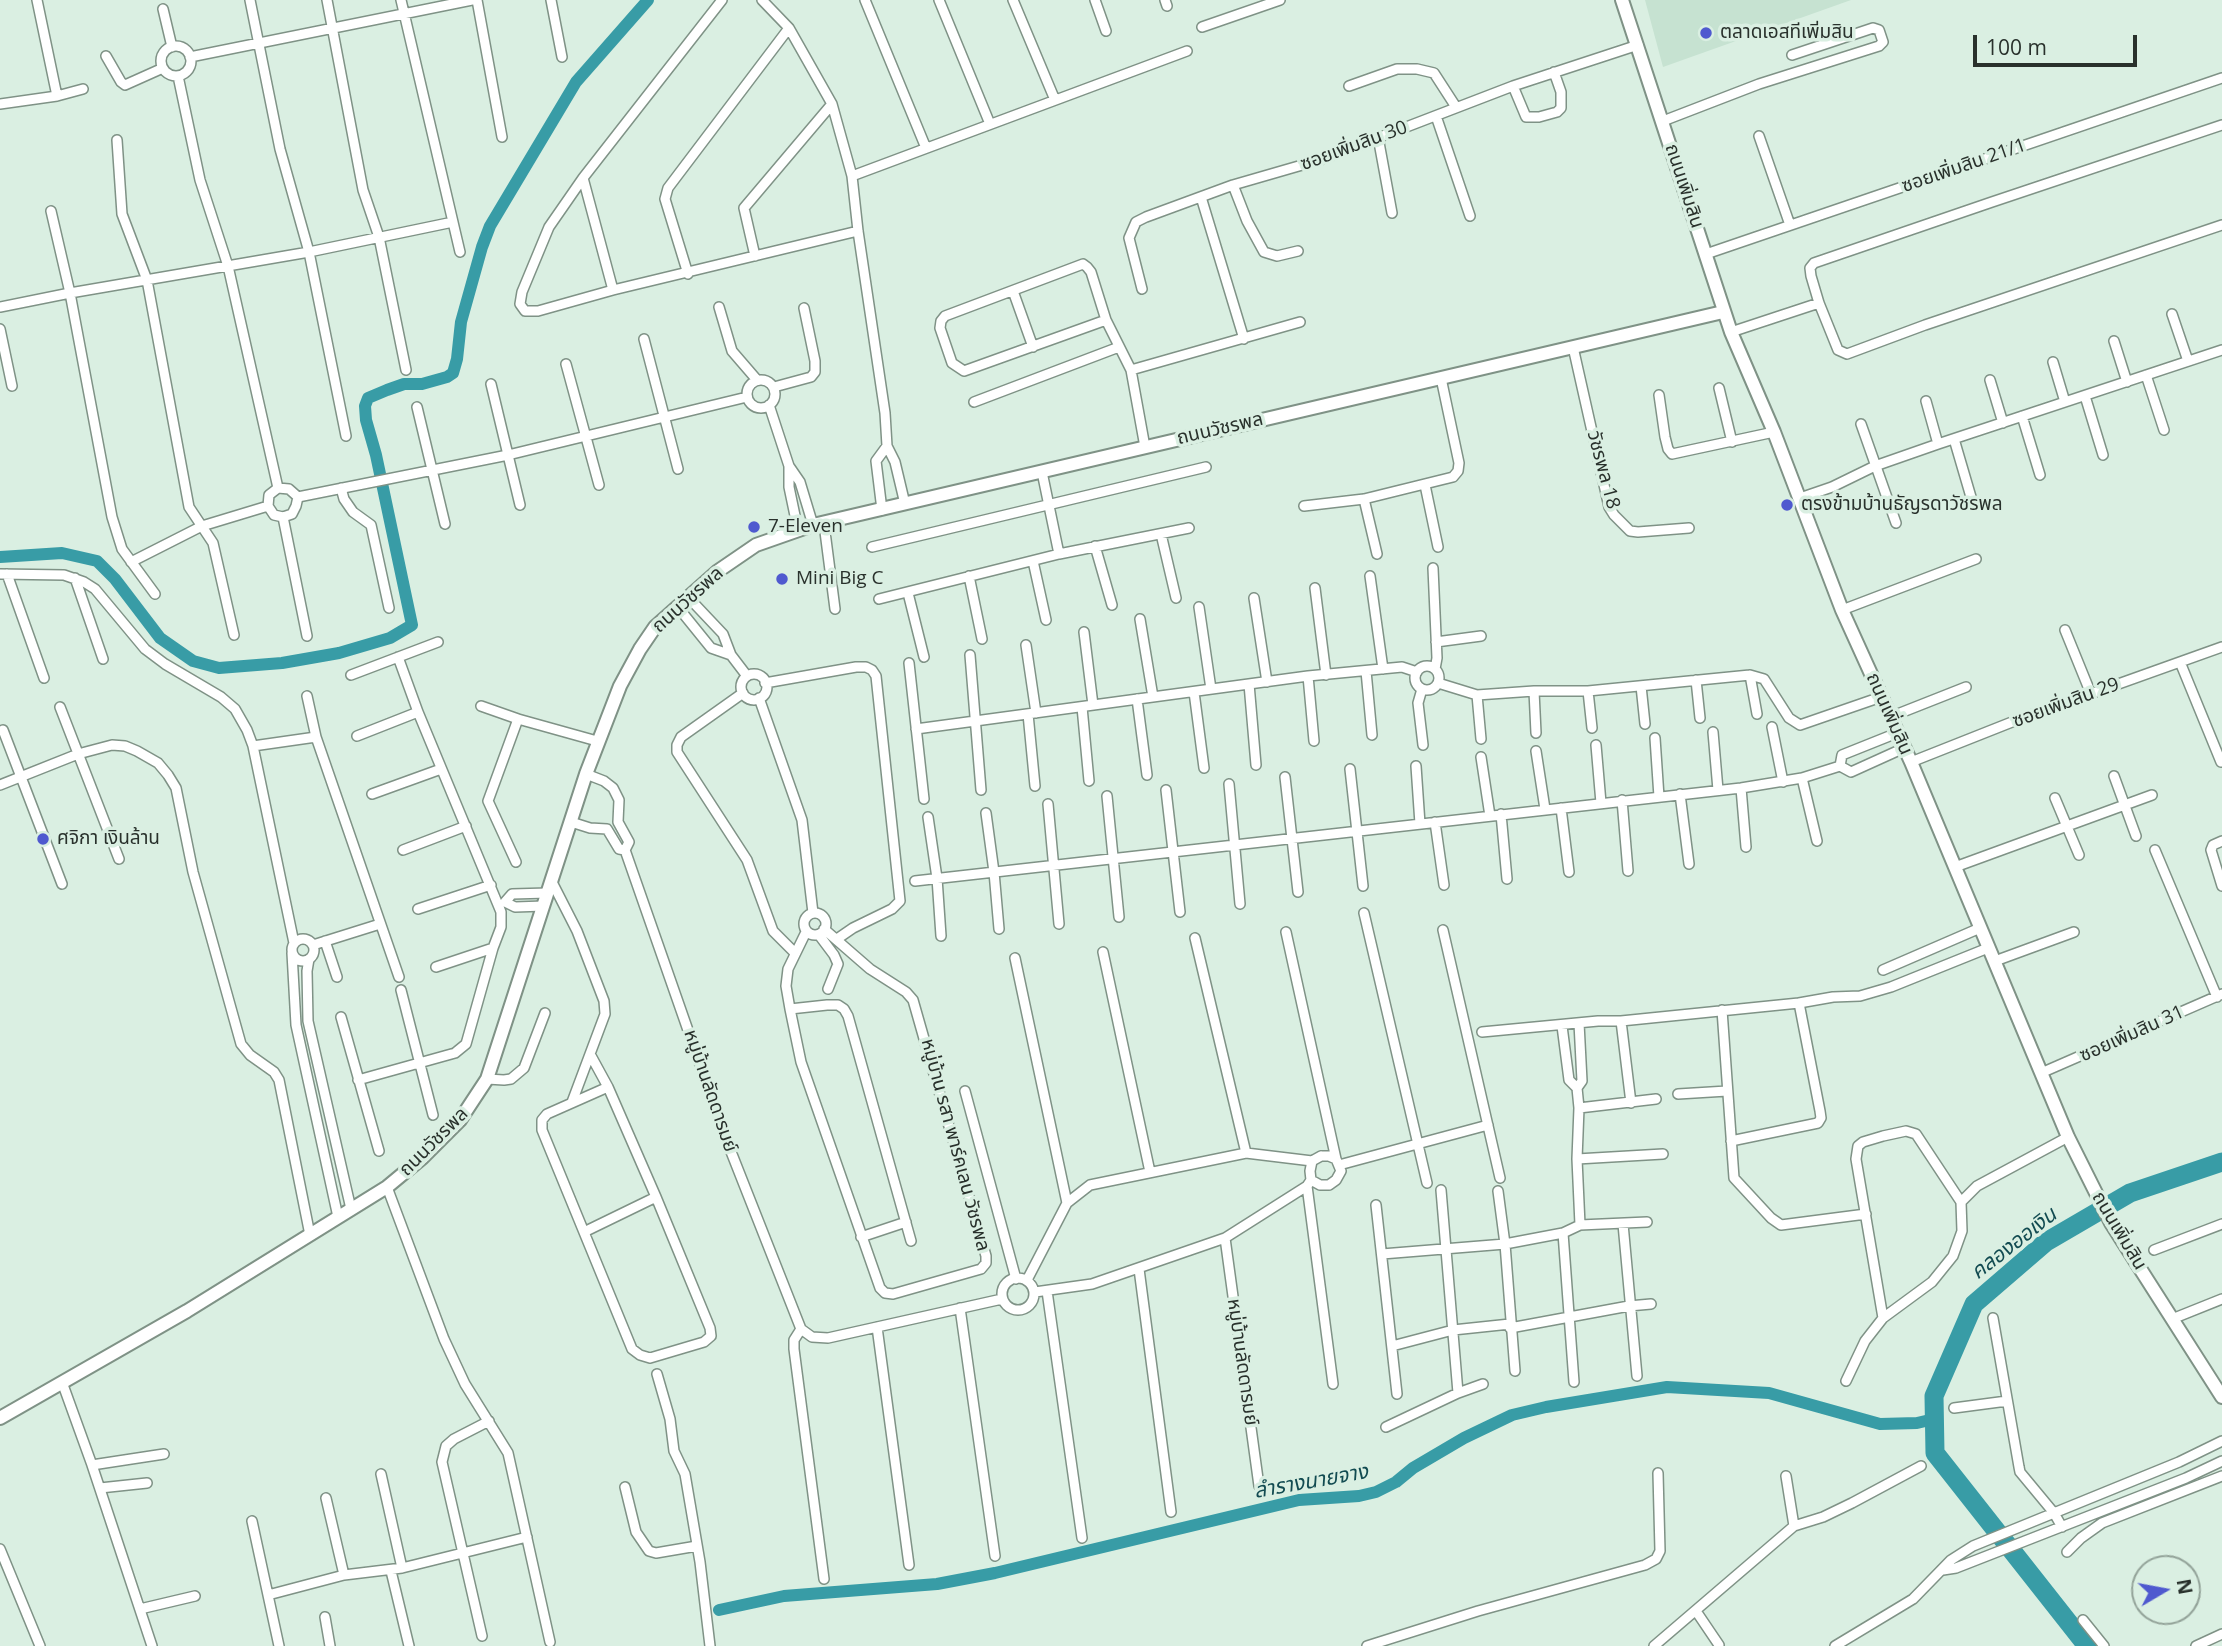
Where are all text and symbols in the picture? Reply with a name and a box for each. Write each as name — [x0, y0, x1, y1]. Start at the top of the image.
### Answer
scale bar — [1977, 21, 2142, 65]
place label: ตลาดเอสทีเพิ่มสิน — [1720, 22, 1854, 44]
marker: ตลาดเอสทีเพิ่มสิน — [1698, 25, 1714, 41]
text: 100 m — [1986, 33, 2047, 61]
street label: ซอยเพิ่มสิน 30 — [1297, 116, 1411, 176]
street label: ซอยเพิ่มสิน 21/1 — [1899, 134, 2029, 198]
street label: ถนนเพิ่มสิน — [1660, 141, 1708, 231]
street label: ถนนวัชรพล — [1175, 408, 1265, 450]
street label: วัชรพล 18 — [1582, 429, 1624, 511]
place label: ตรงข้ามบ้านธัญรดาวัชรพล — [1801, 494, 2003, 516]
marker: ตรงข้ามบ้านธัญรดาวัชรพล — [1779, 497, 1795, 513]
place label: 7-Eleven — [768, 516, 843, 538]
marker: 7-Eleven — [746, 519, 762, 535]
street label: ถนนวัชรพล — [648, 562, 728, 638]
place label: Mini Big C — [796, 568, 884, 590]
marker: Mini Big C — [774, 571, 790, 587]
street label: ถนนเพิ่มสิน — [1861, 669, 1917, 759]
street label: ซอยเพิ่มสิน 29 — [2009, 673, 2123, 733]
place label: ศจิกา เงินล้าน — [57, 828, 160, 850]
marker: ศจิกา เงินล้าน — [35, 831, 51, 847]
street label: ซอยเพิ่มสิน 31 — [2076, 1001, 2188, 1067]
street label: หมู่บ้านลัดดารมย์ — [678, 1027, 742, 1155]
street label: หมู่บ้าน รสา พาร์คเลน วัชรพล — [916, 1036, 994, 1254]
street label: ถนนวัชรพล — [395, 1103, 473, 1181]
street label: ถนนเพิ่มสิน — [2087, 1188, 2151, 1274]
water label: คลองออเงิน — [1966, 1203, 2062, 1285]
street label: หมู่บ้านลัดดารมย์ — [1222, 1297, 1262, 1427]
water label: ลำรางนายจาง — [1252, 1460, 1370, 1504]
north arrow — [2131, 1555, 2201, 1625]
text: N — [2171, 1577, 2199, 1597]

